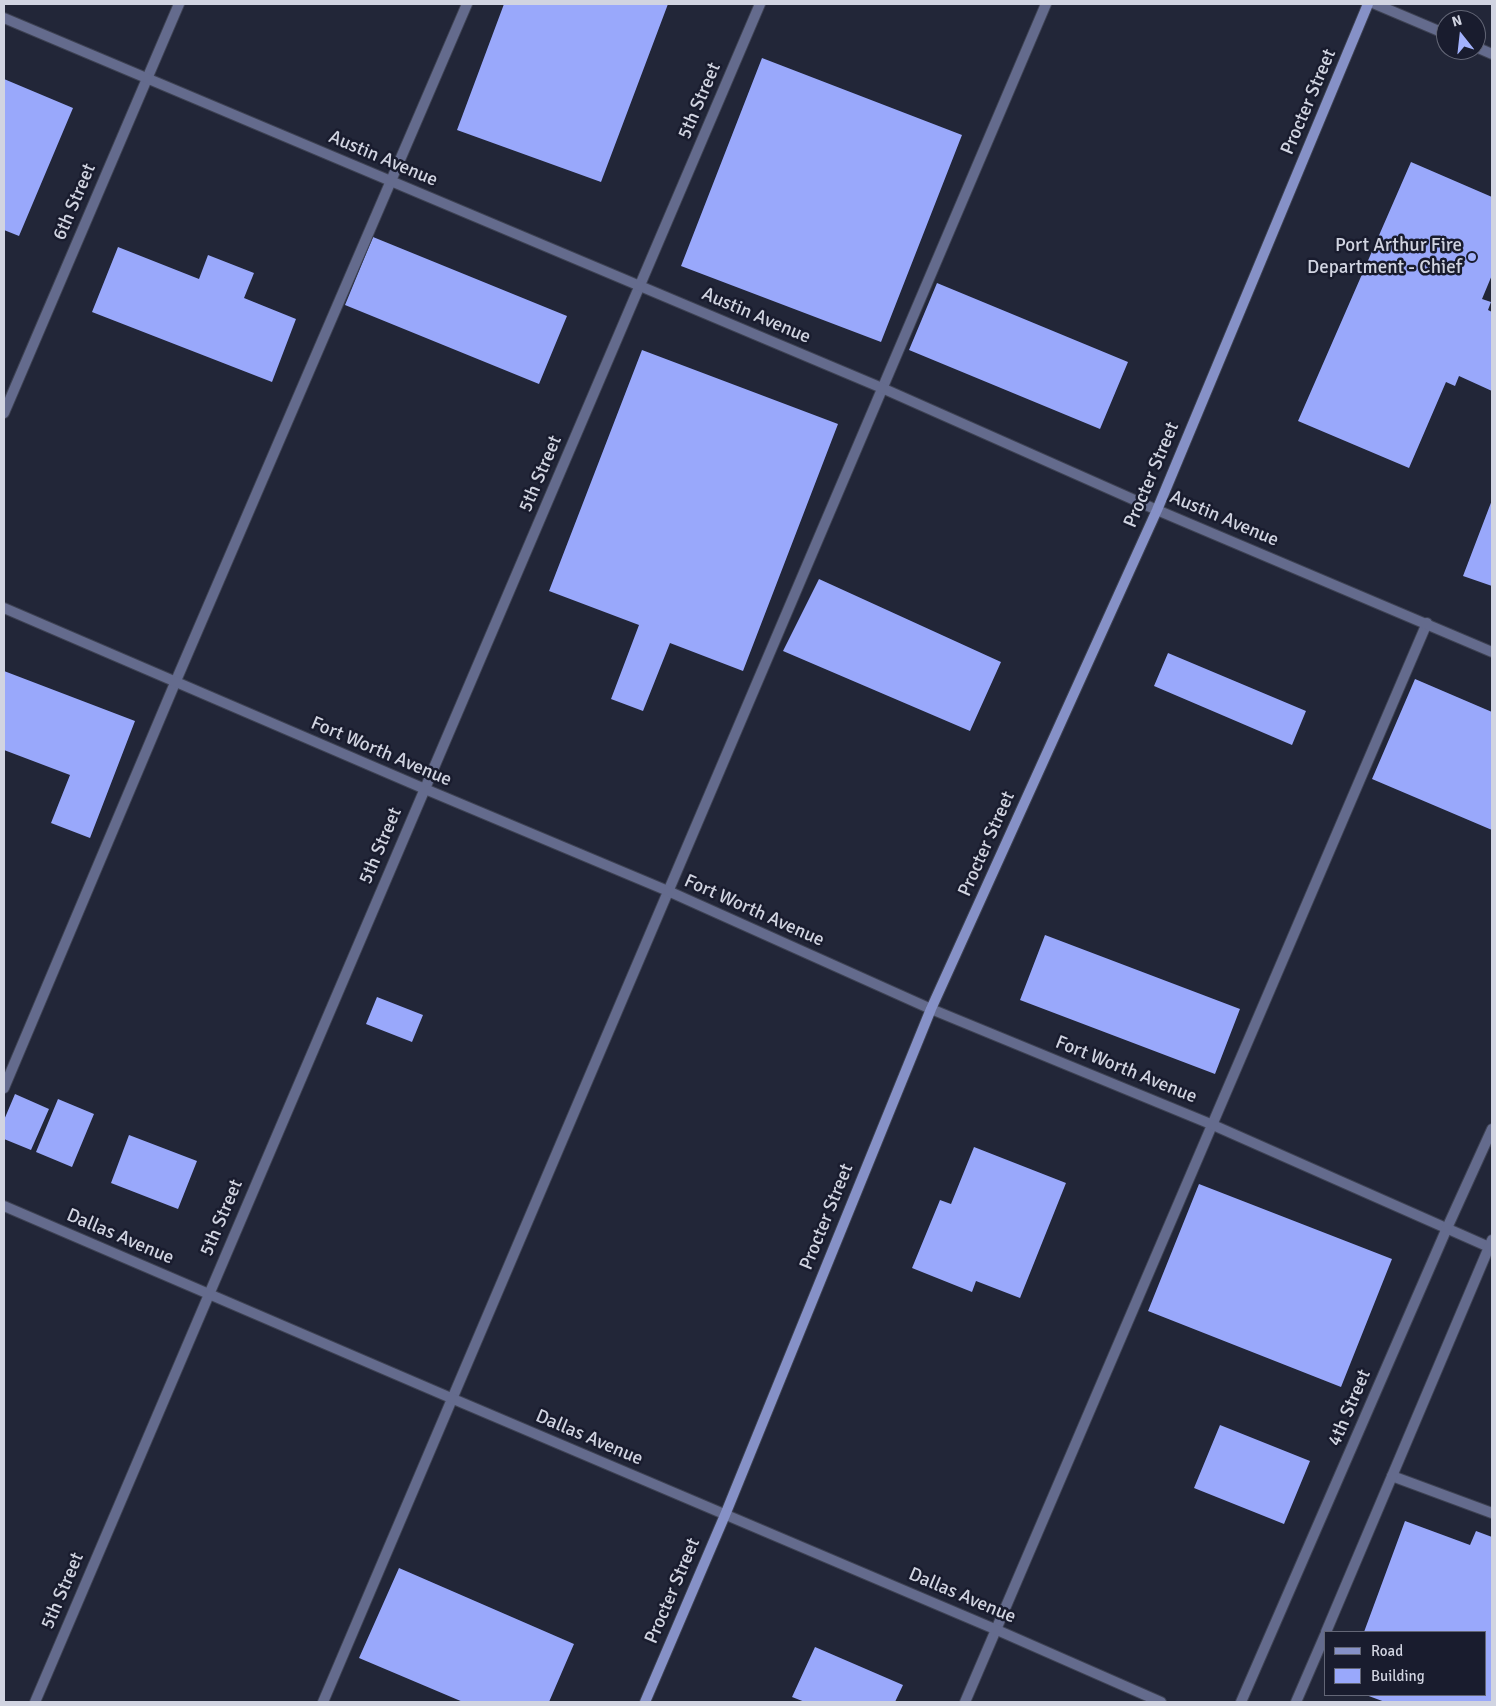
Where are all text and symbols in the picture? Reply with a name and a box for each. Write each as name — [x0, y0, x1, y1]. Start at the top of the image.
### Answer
north arrow — [1436, 10, 1486, 60]
text: N — [1450, 12, 1464, 31]
street label: Procter Street — [1277, 46, 1341, 158]
street label: 5th Street — [674, 59, 726, 143]
street label: Austin Avenue — [325, 126, 441, 192]
street label: 6th Street — [49, 160, 101, 244]
place label: Port Arthur Fire Department - Chief — [1307, 235, 1462, 279]
marker: Port Arthur Fire Department - Chief — [1466, 251, 1478, 263]
street label: Austin Avenue — [698, 283, 814, 349]
street label: Procter Street — [1120, 419, 1184, 531]
street label: 5th Street — [515, 432, 567, 516]
street label: Austin Avenue — [1166, 486, 1282, 552]
street label: Fort Worth Avenue — [307, 712, 455, 792]
street label: Procter Street — [954, 788, 1020, 900]
street label: 5th Street — [355, 804, 407, 888]
street label: Fort Worth Avenue — [681, 870, 827, 952]
street label: Fort Worth Avenue — [1052, 1031, 1200, 1109]
street label: Procter Street — [795, 1161, 859, 1273]
street label: 5th Street — [196, 1176, 248, 1260]
street label: Dallas Avenue — [63, 1204, 177, 1270]
street label: 4th Street — [1324, 1366, 1376, 1450]
street label: Dallas Avenue — [532, 1405, 646, 1471]
street label: Procter Street — [641, 1535, 705, 1647]
street label: 5th Street — [37, 1549, 89, 1633]
street label: Dallas Avenue — [905, 1563, 1019, 1629]
legend — [1324, 1631, 1486, 1696]
text: Road — [1371, 1642, 1403, 1660]
text: Building — [1371, 1667, 1425, 1685]

